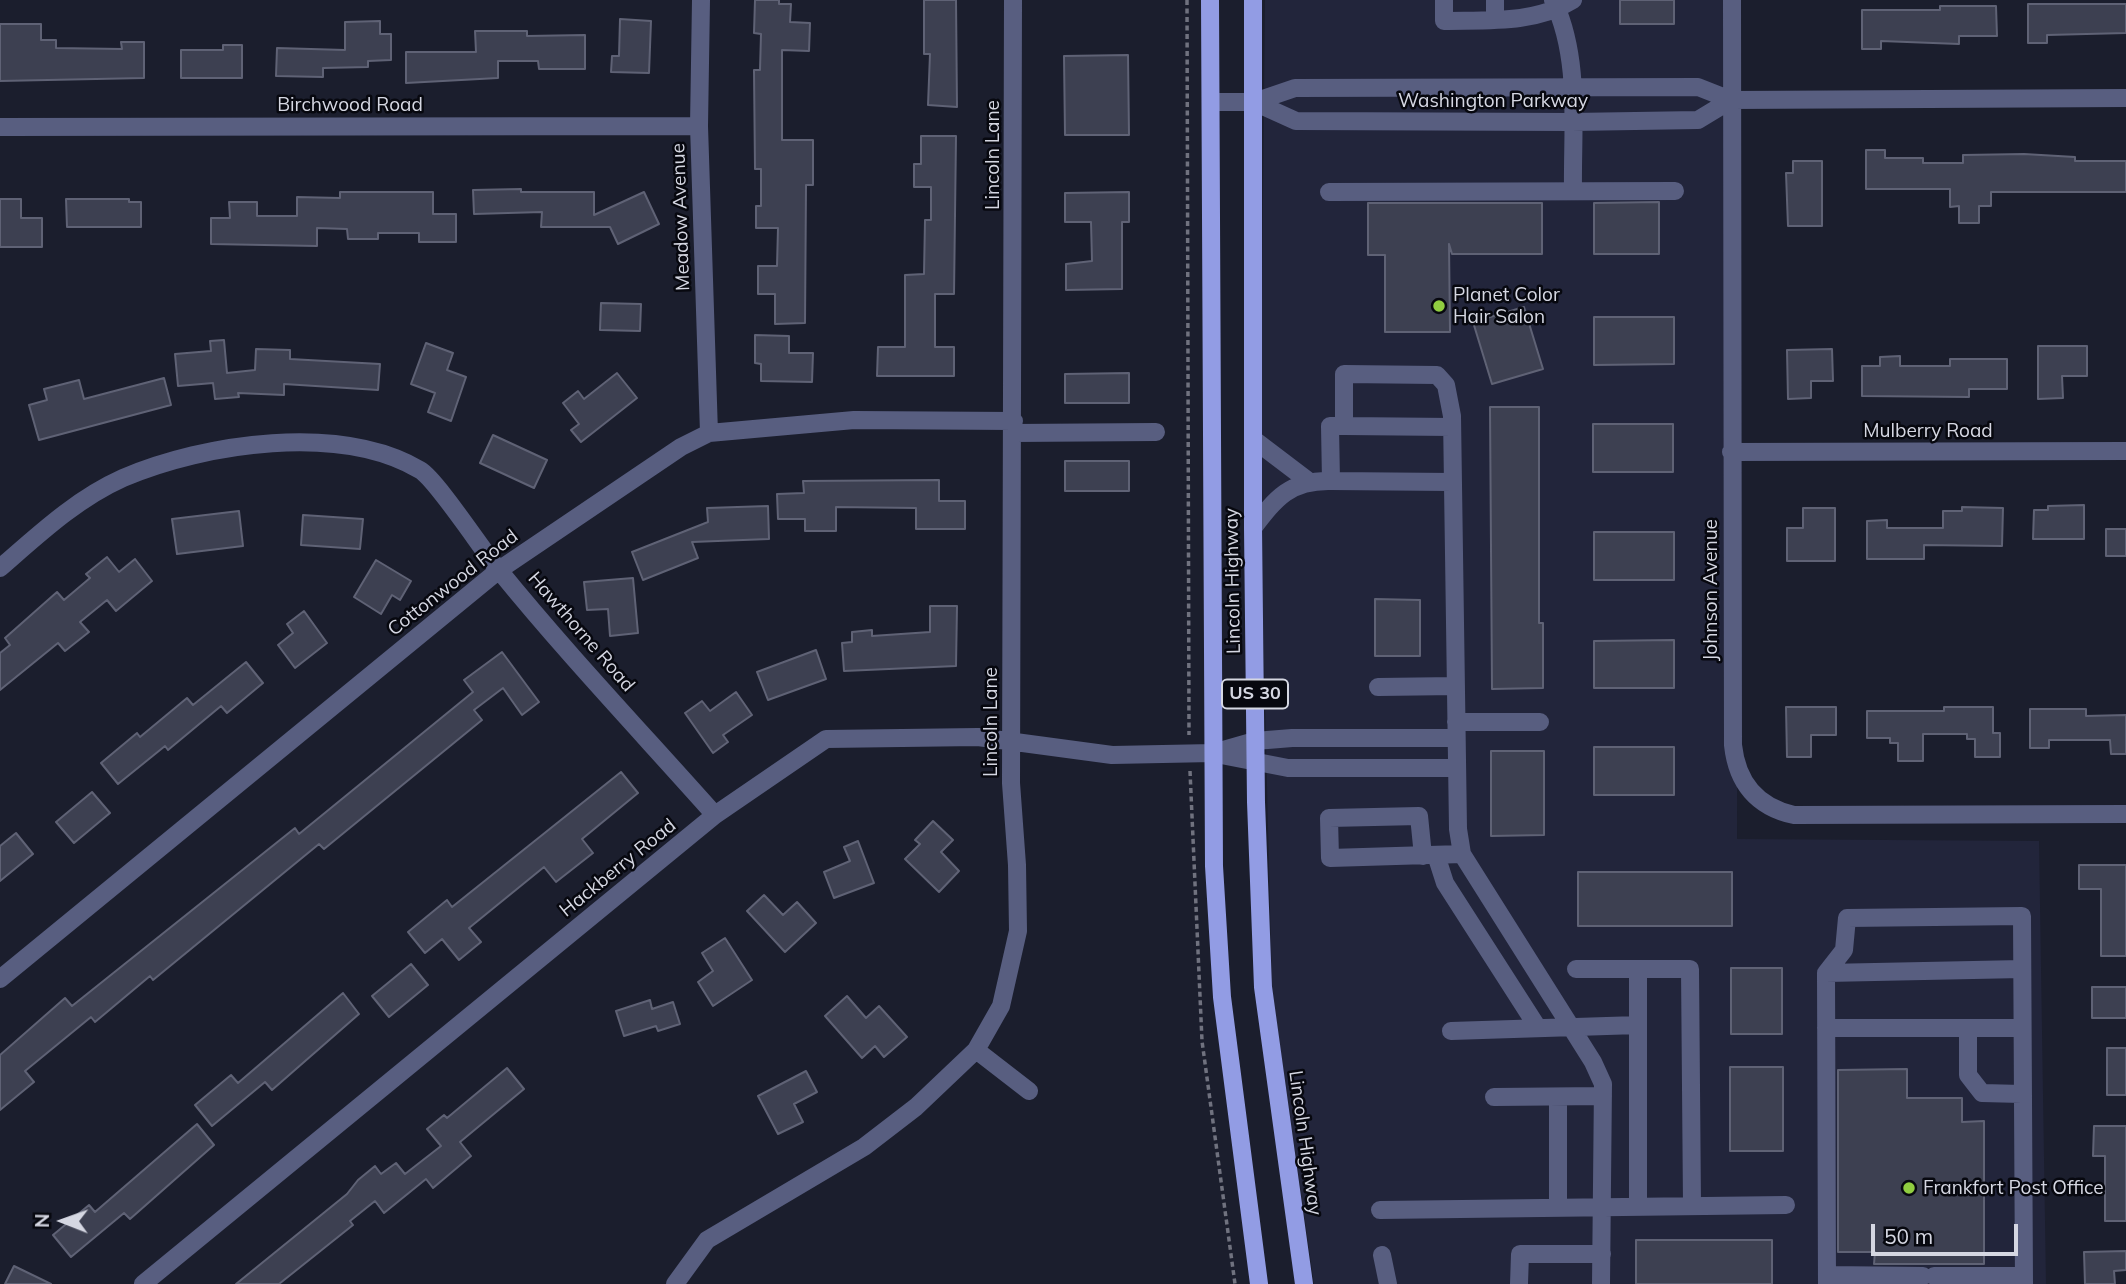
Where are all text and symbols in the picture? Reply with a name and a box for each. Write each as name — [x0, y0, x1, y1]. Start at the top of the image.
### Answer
street label: Washington Parkway — [1398, 90, 1588, 112]
street label: Birchwood Road — [277, 94, 423, 116]
street label: Lincoln Lane — [982, 100, 1004, 210]
street label: Meadow Avenue — [667, 143, 695, 291]
place label: Planet Color Hair Salon — [1453, 284, 1560, 328]
marker: Planet Color Hair Salon — [1431, 298, 1447, 314]
street label: Mulberry Road — [1863, 420, 1993, 442]
street label: Lincoln Highway — [1220, 508, 1246, 654]
street label: Johnson Avenue — [1700, 519, 1722, 661]
street label: Cottonwood Road — [383, 525, 523, 641]
street label: Hawthorne Road — [523, 568, 639, 696]
street label: Lincoln Lane — [980, 667, 1002, 777]
road number: US 30 — [1222, 680, 1288, 708]
street label: Hackberry Road — [555, 814, 681, 922]
street label: Lincoln Highway — [1284, 1069, 1326, 1217]
place label: Frankfort Post Office — [1923, 1177, 2104, 1199]
marker: Frankfort Post Office — [1901, 1180, 1917, 1196]
north arrow — [28, 1186, 98, 1256]
scale bar — [1874, 1210, 2021, 1254]
text: N — [30, 1213, 54, 1228]
text: 50 m — [1884, 1223, 1933, 1249]

